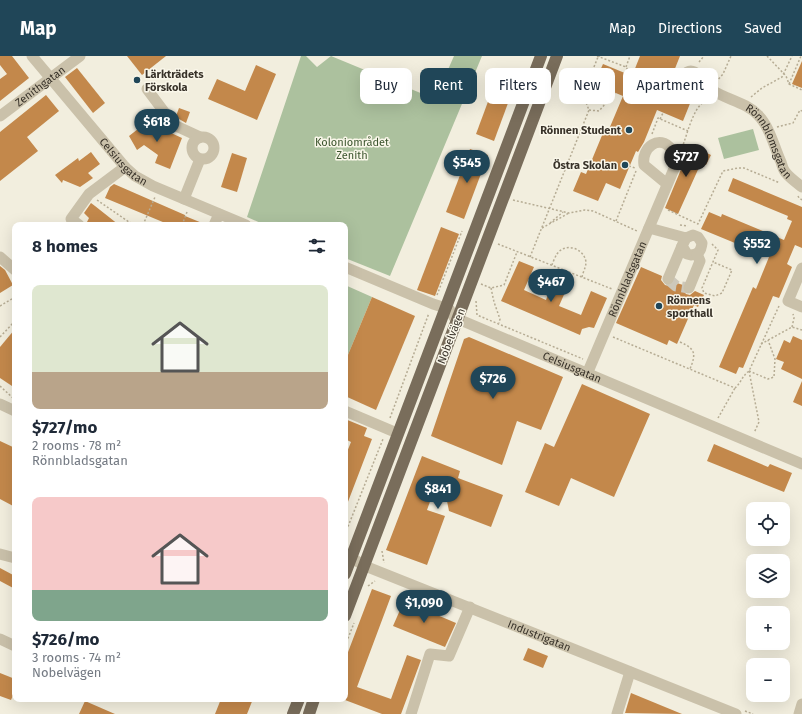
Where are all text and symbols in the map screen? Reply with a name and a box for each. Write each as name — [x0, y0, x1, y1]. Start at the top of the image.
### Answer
text: Map — [20, 17, 57, 40]
text: Map — [609, 20, 636, 37]
text: Directions — [658, 20, 722, 37]
text: Saved — [744, 20, 782, 37]
street label: Zenithgatan — [13, 63, 68, 109]
place label: Lärkträdets Förskola — [145, 68, 204, 94]
chip: Buy — [360, 68, 412, 104]
chip: Rent — [420, 68, 477, 104]
chip: Filters — [485, 68, 551, 104]
chip: New — [559, 68, 615, 104]
chip: Apartment — [623, 68, 718, 104]
marker: Lärkträdets Förskola — [132, 75, 142, 85]
street label: Rönnblomsgatan — [743, 101, 794, 182]
pin: $618 — [133, 109, 181, 143]
text: $618 — [143, 114, 171, 129]
place label: Rönnen Student — [540, 124, 622, 137]
marker: Rönnen Student — [624, 125, 634, 135]
street label: Celsiusgatan — [96, 135, 149, 189]
park label: Koloniområdet Zenith — [315, 136, 389, 162]
pin: $727 — [662, 144, 710, 178]
text: $727 — [673, 149, 699, 164]
pin: $545 — [443, 150, 491, 184]
text: $545 — [453, 155, 481, 170]
place label: Östra Skolan — [553, 159, 617, 172]
marker: Östra Skolan — [620, 160, 630, 170]
pin: $552 — [733, 231, 781, 265]
icon: filters — [306, 235, 328, 257]
text: 8 homes — [32, 236, 98, 257]
text: $552 — [743, 236, 771, 251]
street label: Rönnbladsgatan — [606, 239, 649, 319]
pin: $467 — [527, 269, 575, 303]
text: $467 — [537, 274, 565, 289]
place label: Rönnens sporthall — [667, 294, 713, 320]
marker: Rönnens sporthall — [654, 301, 664, 311]
street label: Nobelvägen — [435, 306, 468, 366]
icon: home — [144, 311, 216, 383]
street label: Celsiusgatan — [540, 349, 603, 386]
pin: $726 — [469, 366, 517, 400]
text: $726 — [480, 371, 506, 386]
text: $727/mo — [32, 417, 97, 438]
text: 2 rooms · 78 m² — [32, 438, 121, 453]
text: Rönnbladsgatan — [32, 453, 128, 468]
pin: $841 — [414, 476, 462, 510]
text: $841 — [424, 481, 452, 496]
map controls — [746, 502, 790, 702]
button: locate — [746, 502, 790, 546]
icon: home — [144, 523, 216, 595]
button: layers — [746, 554, 790, 598]
pin: $1,090 — [391, 590, 457, 624]
text: $1,090 — [405, 595, 443, 610]
button: + — [746, 606, 790, 650]
street label: Industrigatan — [506, 618, 573, 654]
text: $726/mo — [32, 629, 99, 650]
text: 3 rooms · 74 m² — [32, 650, 121, 665]
button: − — [746, 658, 790, 702]
text: Nobelvägen — [32, 665, 101, 680]

